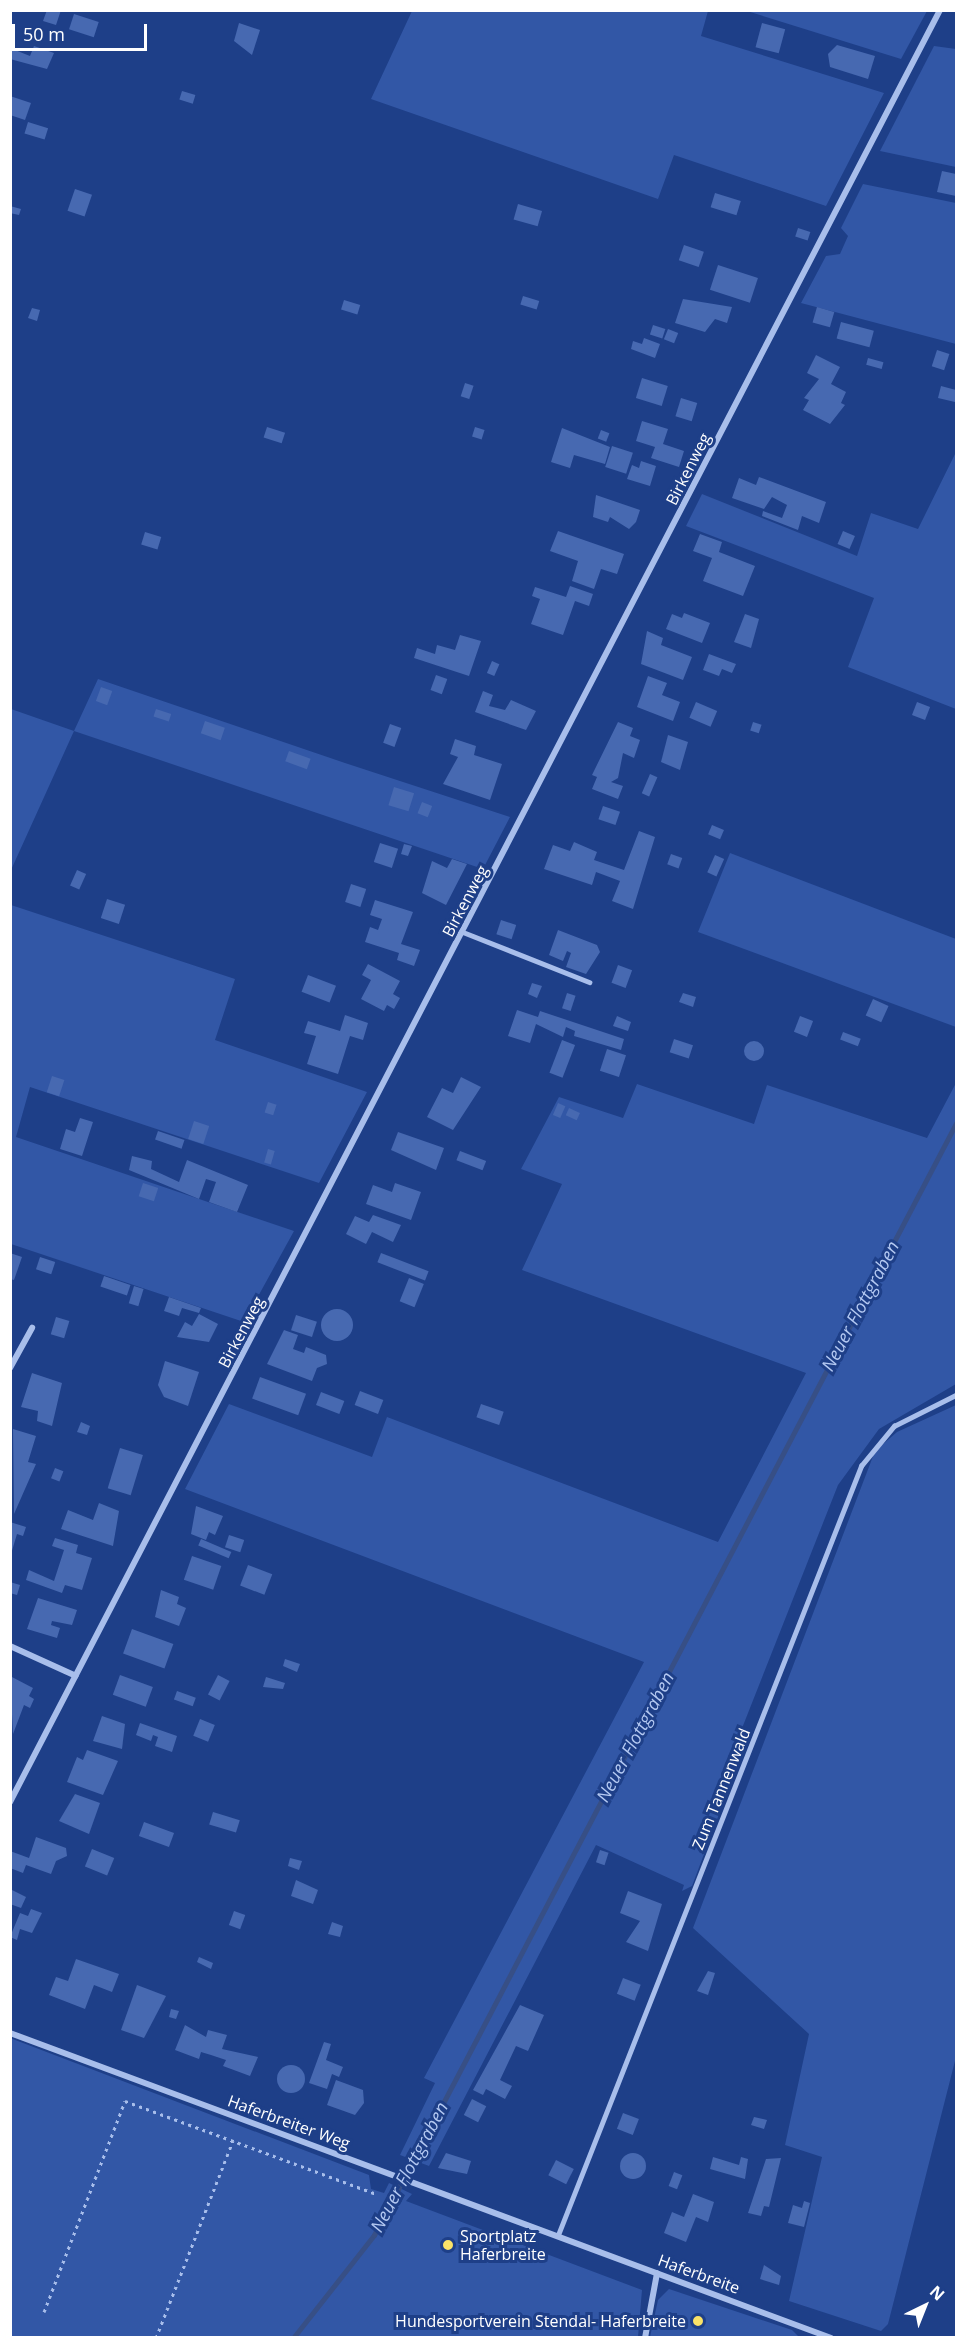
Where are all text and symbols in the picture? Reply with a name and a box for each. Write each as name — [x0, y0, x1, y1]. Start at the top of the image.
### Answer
scale bar — [15, 12, 150, 50]
text: 50 m — [23, 22, 65, 46]
street label: Birkenweg — [662, 430, 714, 508]
street label: Birkenweg — [438, 862, 492, 940]
water label: Neuer Flottgraben — [817, 1237, 903, 1375]
street label: Birkenweg — [214, 1293, 268, 1371]
water label: Neuer Flottgraben — [592, 1668, 678, 1806]
street label: Zum Tannenwald — [688, 1726, 754, 1852]
street label: Haferbreiter Weg — [225, 2091, 353, 2153]
water label: Neuer Flottgraben — [366, 2098, 452, 2236]
place label: Sportplatz Haferbreite — [460, 2226, 546, 2264]
marker: Sportplatz Haferbreite — [441, 2238, 455, 2252]
street label: Haferbreite — [655, 2250, 743, 2298]
north arrow — [895, 2276, 955, 2336]
text: N — [925, 2280, 950, 2305]
place label: Hundesportverein Stendal- Haferbreite — [395, 2311, 686, 2331]
marker: Hundesportverein Stendal- Haferbreite — [691, 2314, 705, 2328]

